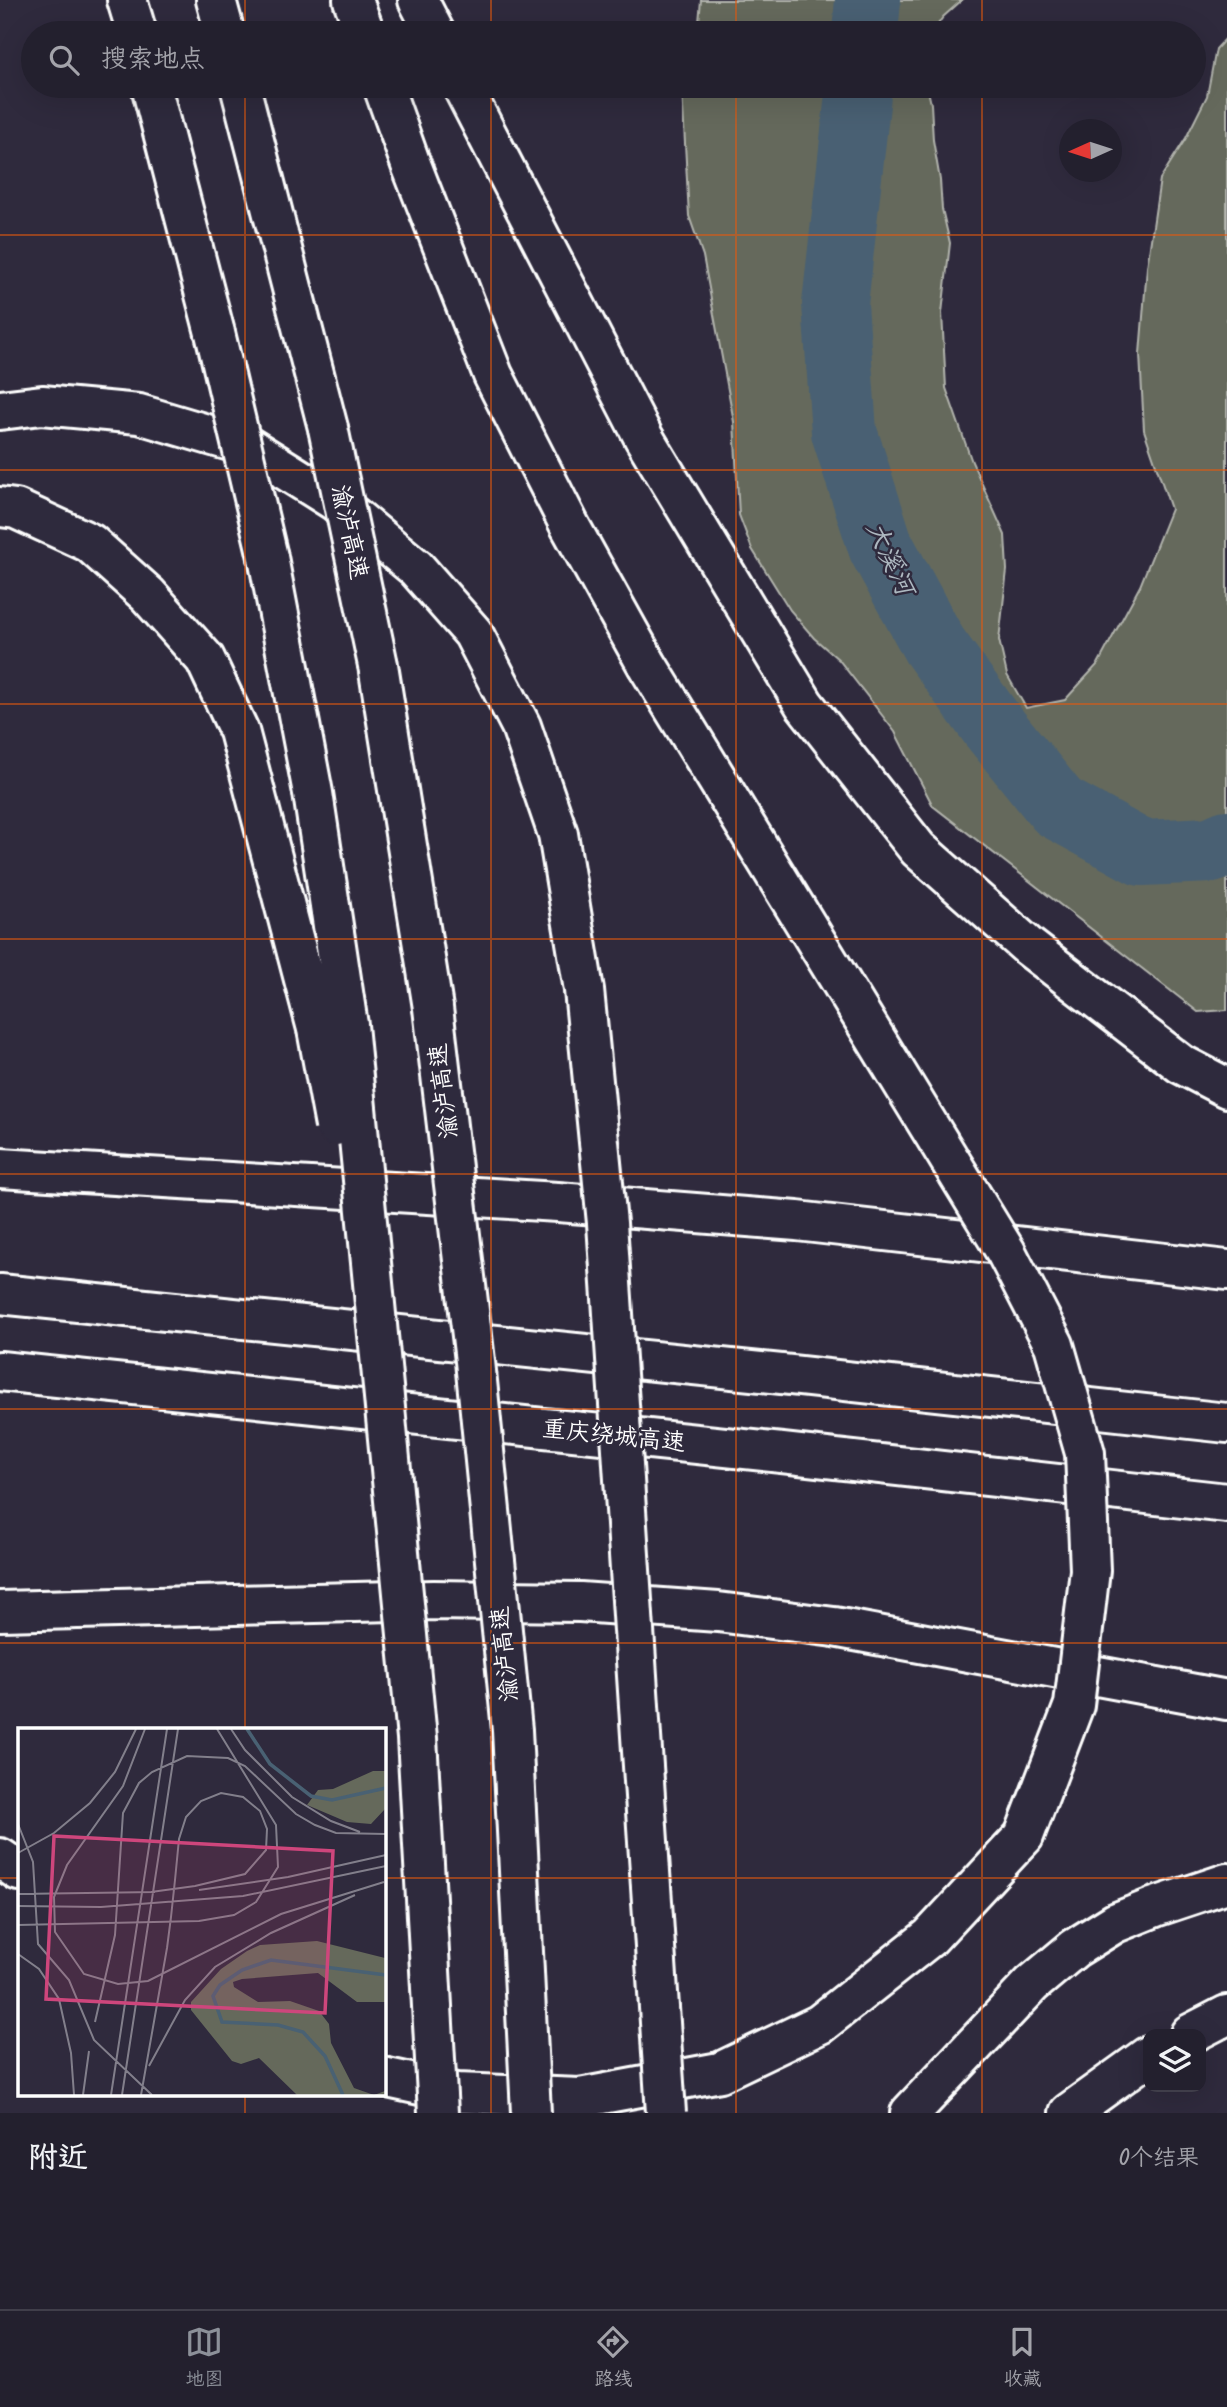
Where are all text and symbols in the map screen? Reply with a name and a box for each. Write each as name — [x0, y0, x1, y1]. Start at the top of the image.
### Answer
search box — [21, 21, 1206, 98]
text: 搜索地点 — [101, 39, 205, 81]
icon: search — [45, 41, 83, 79]
north arrow — [1059, 119, 1122, 182]
street label: 渝泸高速 — [319, 481, 378, 583]
water label: 大溪河 — [854, 515, 926, 607]
street label: 渝泸高速 — [419, 1041, 470, 1141]
street label: 重庆绕城高速 — [540, 1410, 687, 1463]
street label: 渝泸高速 — [481, 1604, 530, 1704]
inset map — [18, 1728, 385, 2096]
map controls — [1143, 2029, 1206, 2092]
button: layers — [1143, 2029, 1206, 2092]
text: 附近 — [28, 2135, 88, 2183]
text: 0个结果 — [1119, 2141, 1199, 2177]
tab: 地图 — [185, 2323, 224, 2395]
tab: 路线 — [594, 2323, 633, 2395]
tab: 收藏 — [1003, 2323, 1042, 2395]

